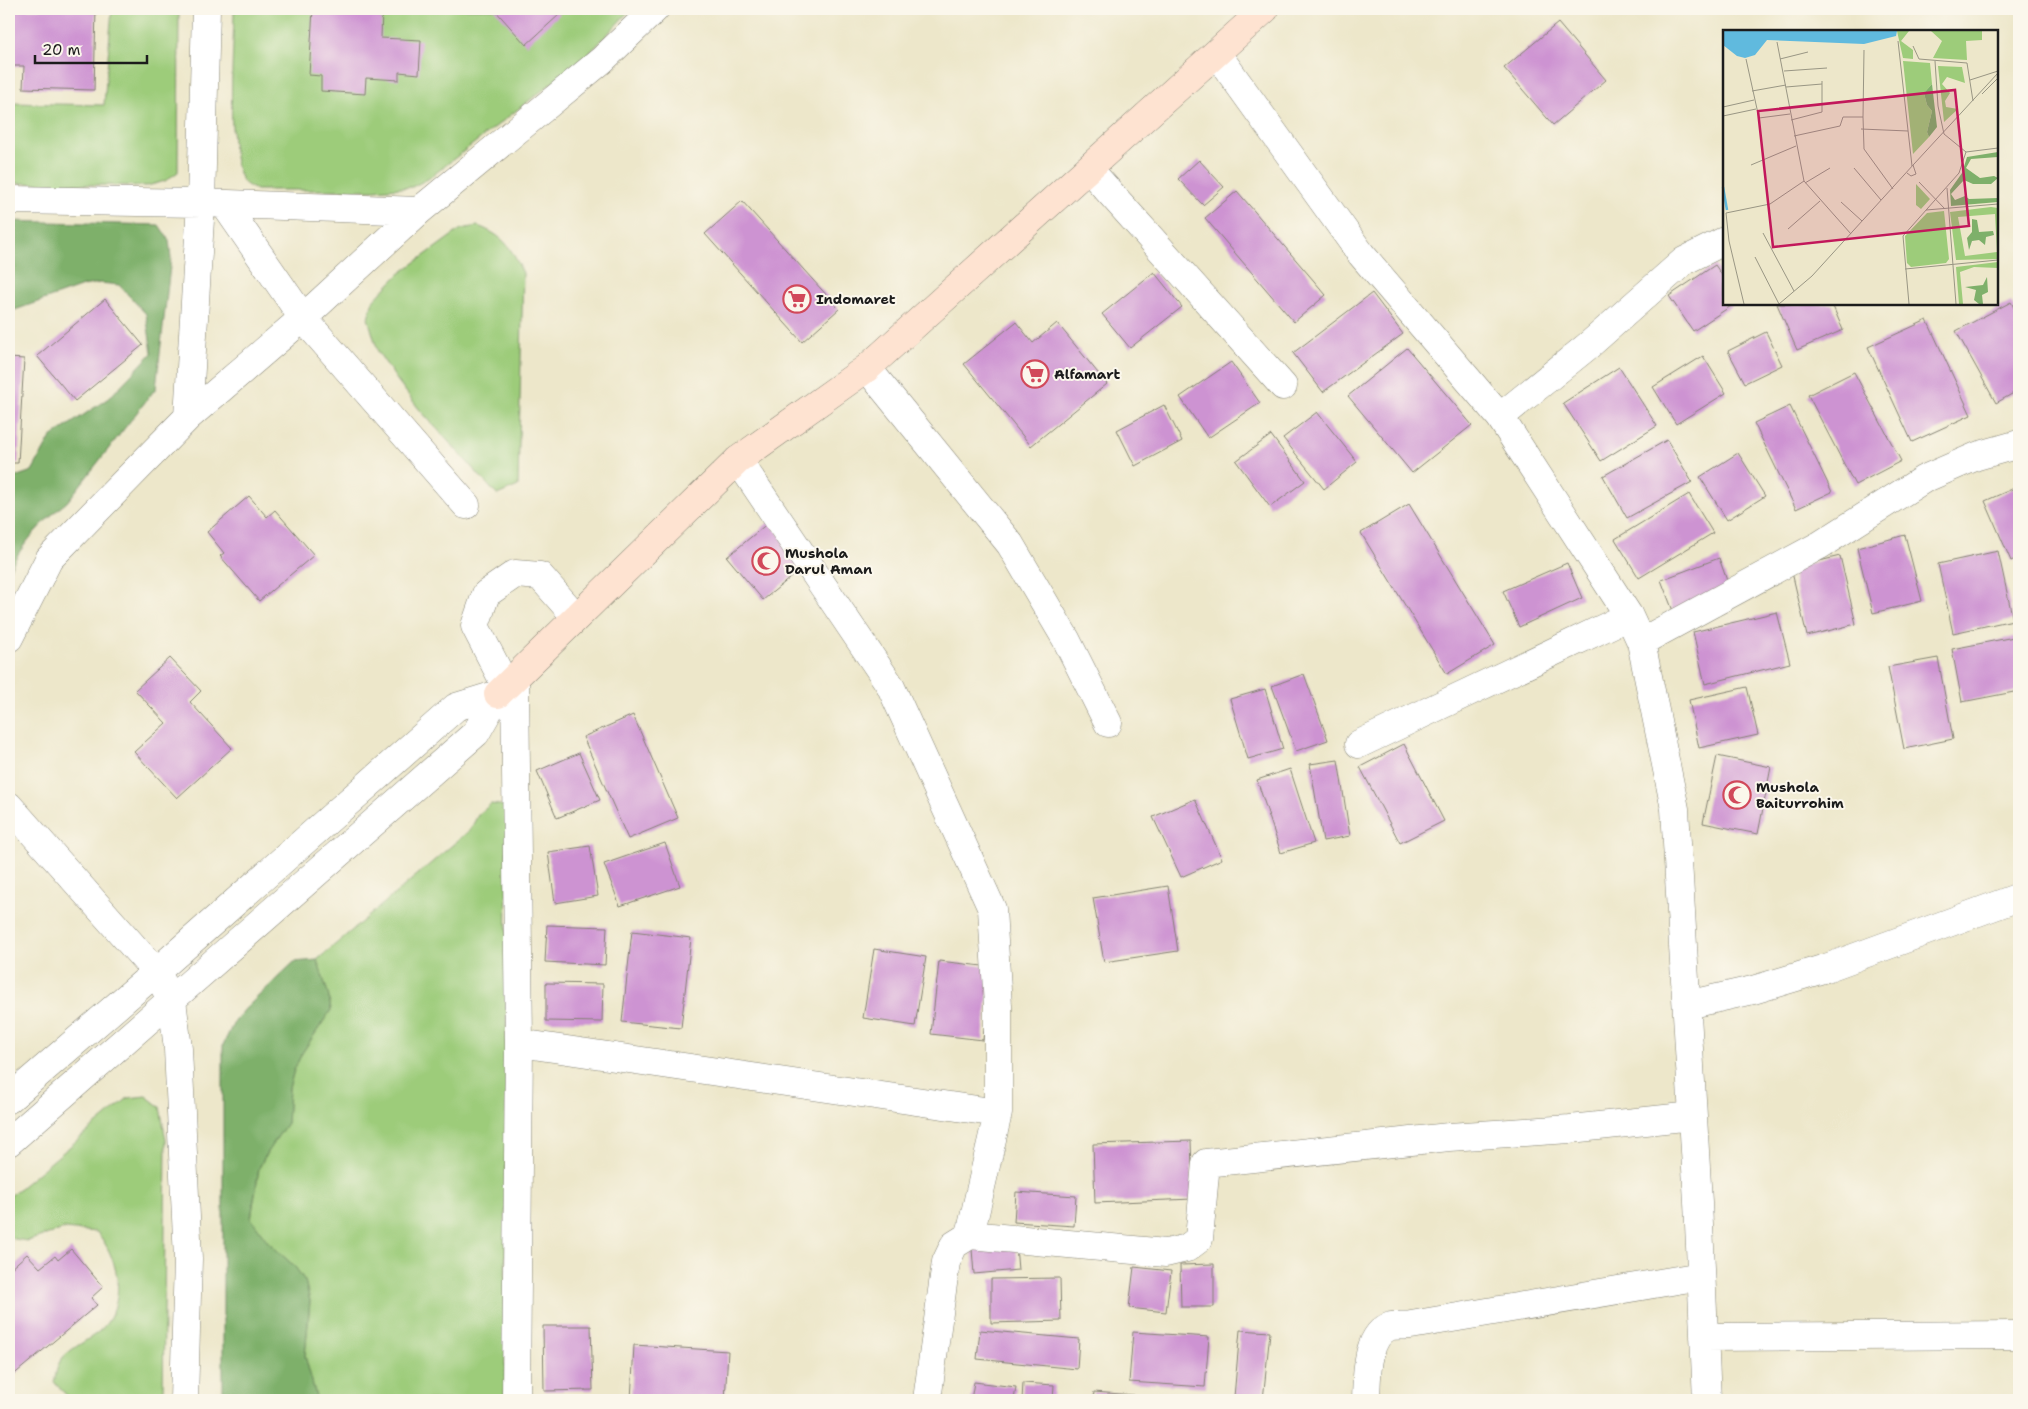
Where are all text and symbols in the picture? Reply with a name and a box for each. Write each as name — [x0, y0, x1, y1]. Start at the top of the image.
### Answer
inset map — [1723, 30, 1998, 305]
scale bar — [35, 32, 148, 64]
text: 20 m — [42, 40, 81, 60]
supermarket icon: Indomaret — [782, 284, 812, 314]
place label: Indomaret — [816, 290, 896, 308]
supermarket icon: Alfamart — [1020, 359, 1050, 389]
place label: Alfamart — [1054, 365, 1121, 383]
place label: Mushola Darul Aman — [785, 544, 872, 578]
mosque icon: Mushola Darul Aman — [751, 546, 781, 576]
place label: Mushola Baiturrohim — [1756, 778, 1844, 812]
mosque icon: Mushola Baiturrohim — [1722, 780, 1752, 810]

